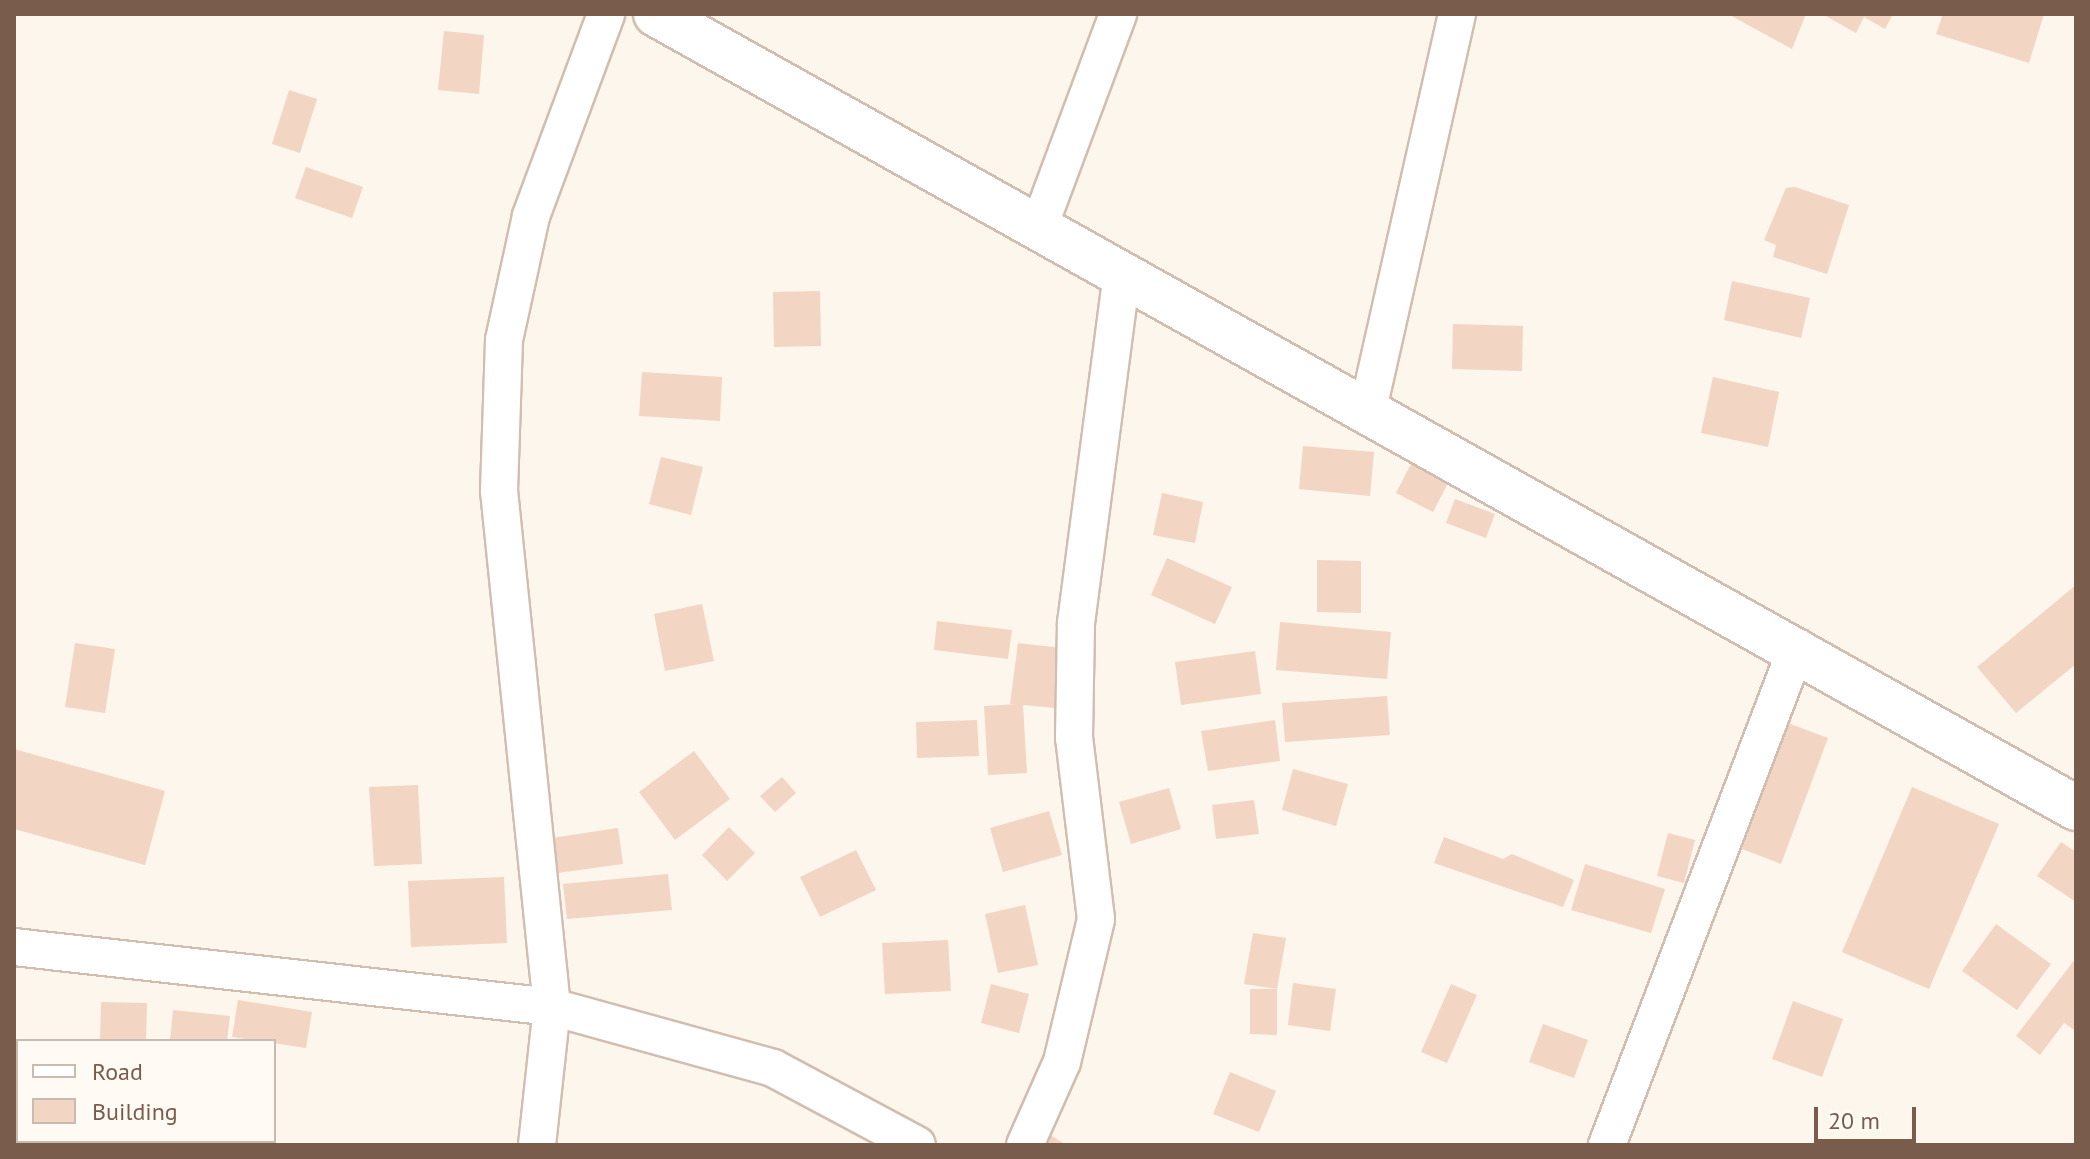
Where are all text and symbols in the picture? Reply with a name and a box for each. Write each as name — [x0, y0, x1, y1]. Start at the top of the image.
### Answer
legend — [16, 1039, 276, 1143]
text: Road — [92, 1056, 143, 1087]
scale bar — [1818, 1091, 1920, 1141]
text: Building — [92, 1096, 178, 1127]
text: 20 m — [1828, 1105, 1880, 1136]

